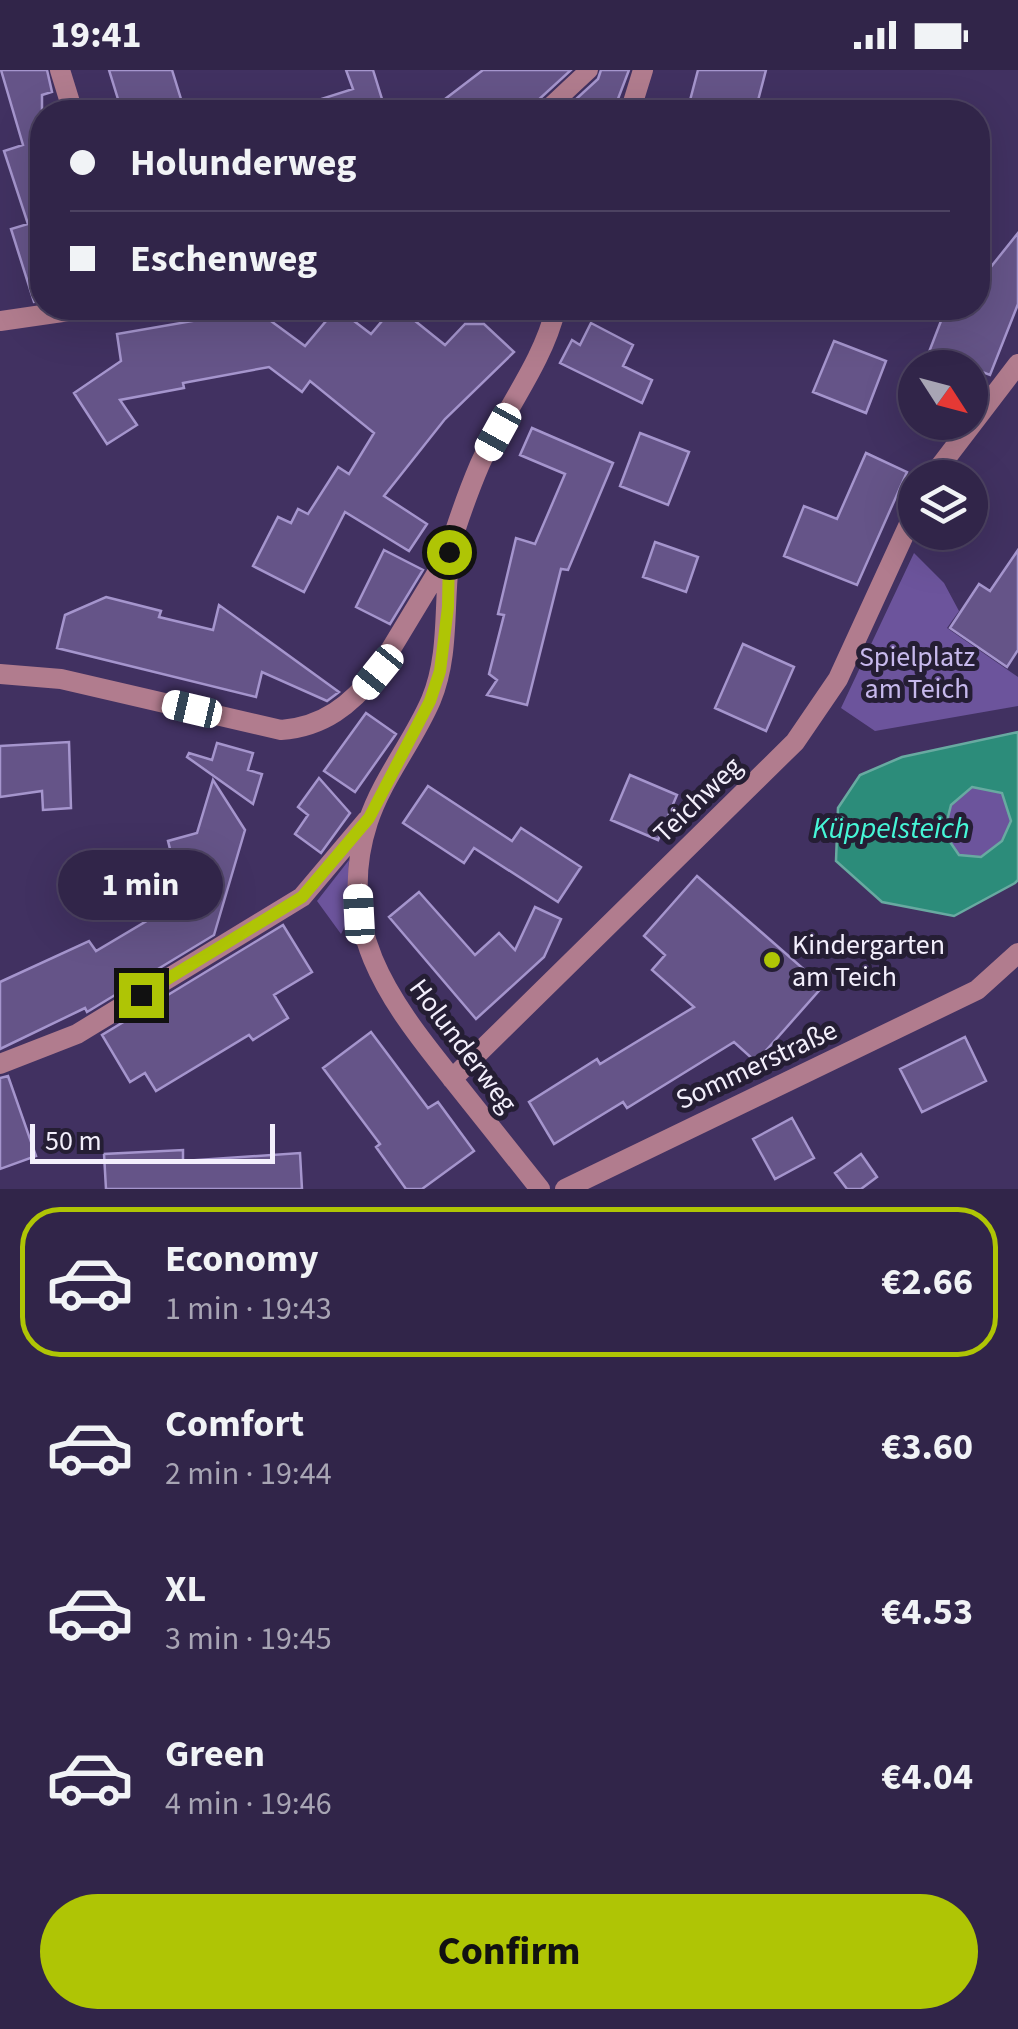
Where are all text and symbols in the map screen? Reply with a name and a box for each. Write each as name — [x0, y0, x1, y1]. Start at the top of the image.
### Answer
text: 19:41 — [50, 8, 142, 62]
text: Holunderweg — [130, 136, 356, 190]
text: Eschenweg — [130, 232, 317, 286]
north arrow — [898, 350, 988, 440]
map controls — [898, 350, 988, 550]
car — [470, 398, 526, 466]
button: layers — [898, 460, 988, 550]
route start — [427, 530, 472, 575]
park label: Spielplatz am Teich — [859, 637, 975, 709]
car — [347, 639, 409, 705]
car — [159, 688, 225, 730]
street label: Teichweg — [644, 747, 751, 852]
water label: Küppelsteich — [812, 807, 970, 850]
callout: 1 min — [58, 850, 224, 920]
text: 1 min — [102, 862, 179, 908]
car — [342, 883, 376, 945]
place label: Kindergarten am Teich — [792, 925, 945, 997]
marker: Kindergarten am Teich — [761, 949, 783, 971]
street label: Holunderweg — [400, 970, 527, 1121]
route end — [119, 973, 164, 1018]
street label: Sommerstraße — [669, 1010, 844, 1120]
scale bar — [30, 1119, 275, 1164]
text: 50 m — [45, 1121, 102, 1161]
text: Economy — [165, 1232, 318, 1286]
icon: car — [45, 1237, 135, 1327]
text: €2.66 — [881, 1255, 973, 1309]
text: 1 min · 19:43 — [165, 1286, 332, 1332]
text: Comfort — [165, 1397, 304, 1451]
icon: car — [45, 1402, 135, 1492]
text: €3.60 — [881, 1420, 973, 1474]
text: 2 min · 19:44 — [165, 1451, 332, 1497]
text: XL — [165, 1562, 206, 1616]
icon: car — [45, 1567, 135, 1657]
text: €4.53 — [881, 1585, 973, 1639]
text: 3 min · 19:45 — [165, 1616, 332, 1662]
text: Green — [165, 1727, 265, 1781]
icon: car — [45, 1732, 135, 1822]
text: €4.04 — [881, 1750, 973, 1804]
text: 4 min · 19:46 — [165, 1781, 332, 1827]
button: Confirm — [40, 1894, 978, 2009]

